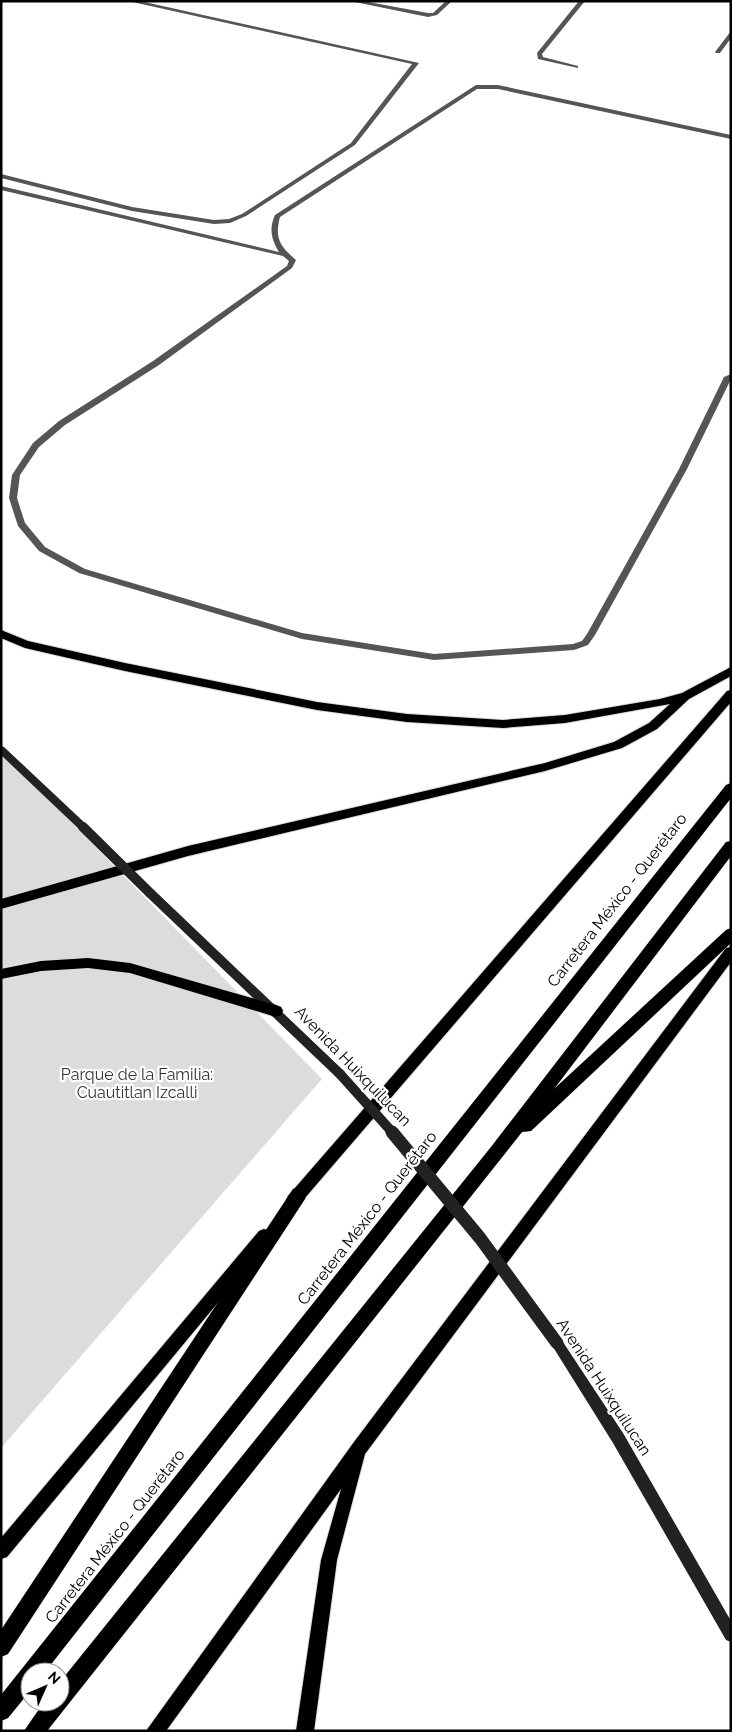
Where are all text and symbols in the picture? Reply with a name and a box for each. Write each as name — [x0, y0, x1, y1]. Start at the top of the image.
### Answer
street label: Carretera México - Querétaro — [543, 809, 691, 991]
street label: Avenida Huixquilucan — [291, 1002, 415, 1130]
park label: Parque de la Familia: Cuautitlan Izcalli — [61, 1065, 213, 1102]
street label: Carretera México - Querétaro — [293, 1127, 441, 1309]
street label: Avenida Huixquilucan — [553, 1315, 655, 1459]
street label: Carretera México - Querétaro — [41, 1445, 189, 1627]
north arrow — [20, 1662, 70, 1712]
text: N — [45, 1668, 64, 1687]

